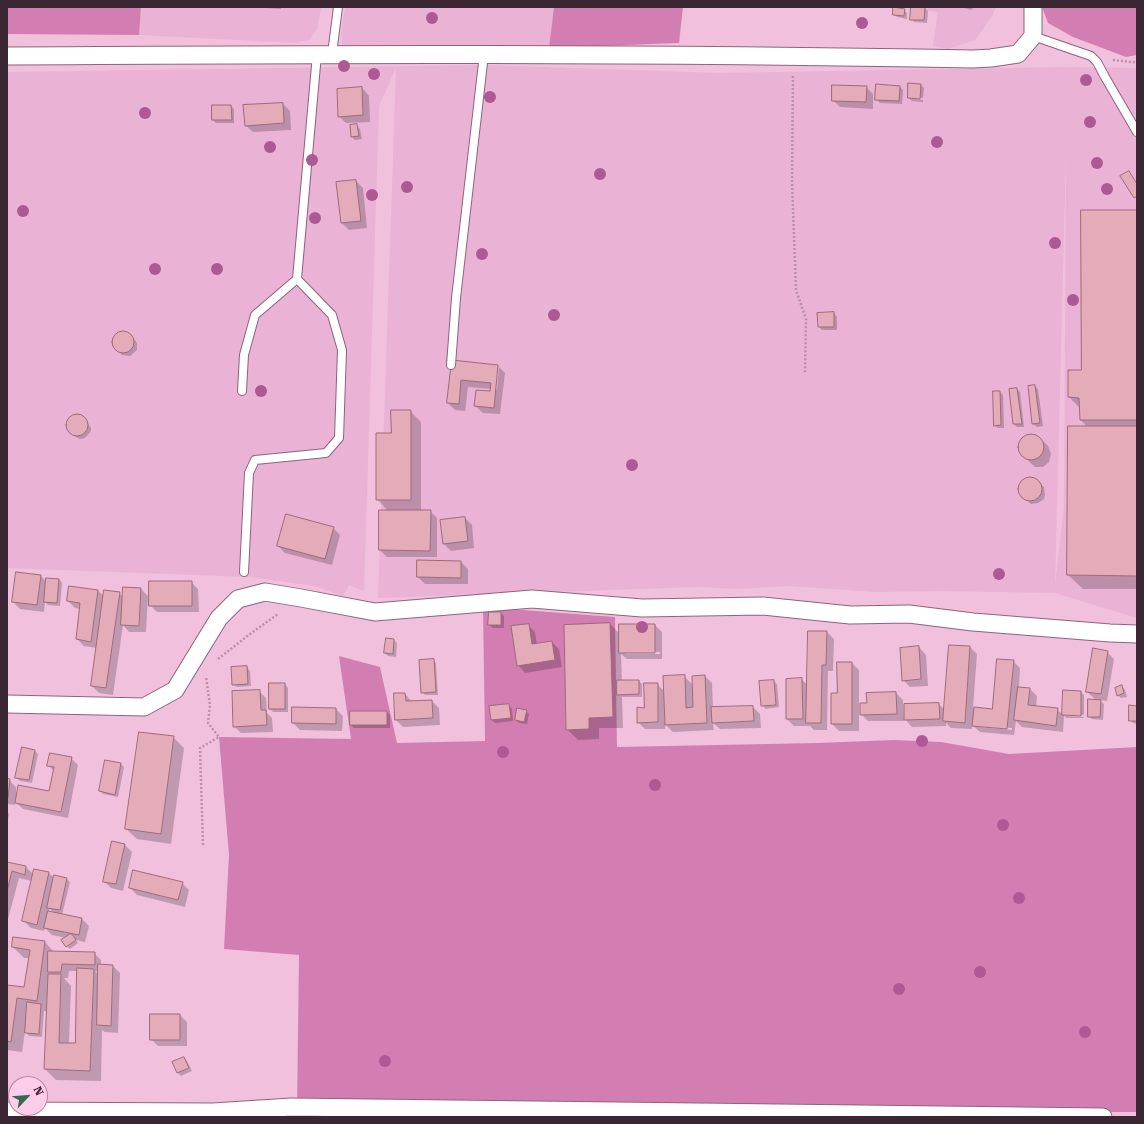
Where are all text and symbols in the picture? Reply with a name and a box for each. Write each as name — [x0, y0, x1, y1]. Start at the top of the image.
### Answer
north arrow — [8, 1076, 48, 1116]
text: N — [31, 1084, 46, 1098]

